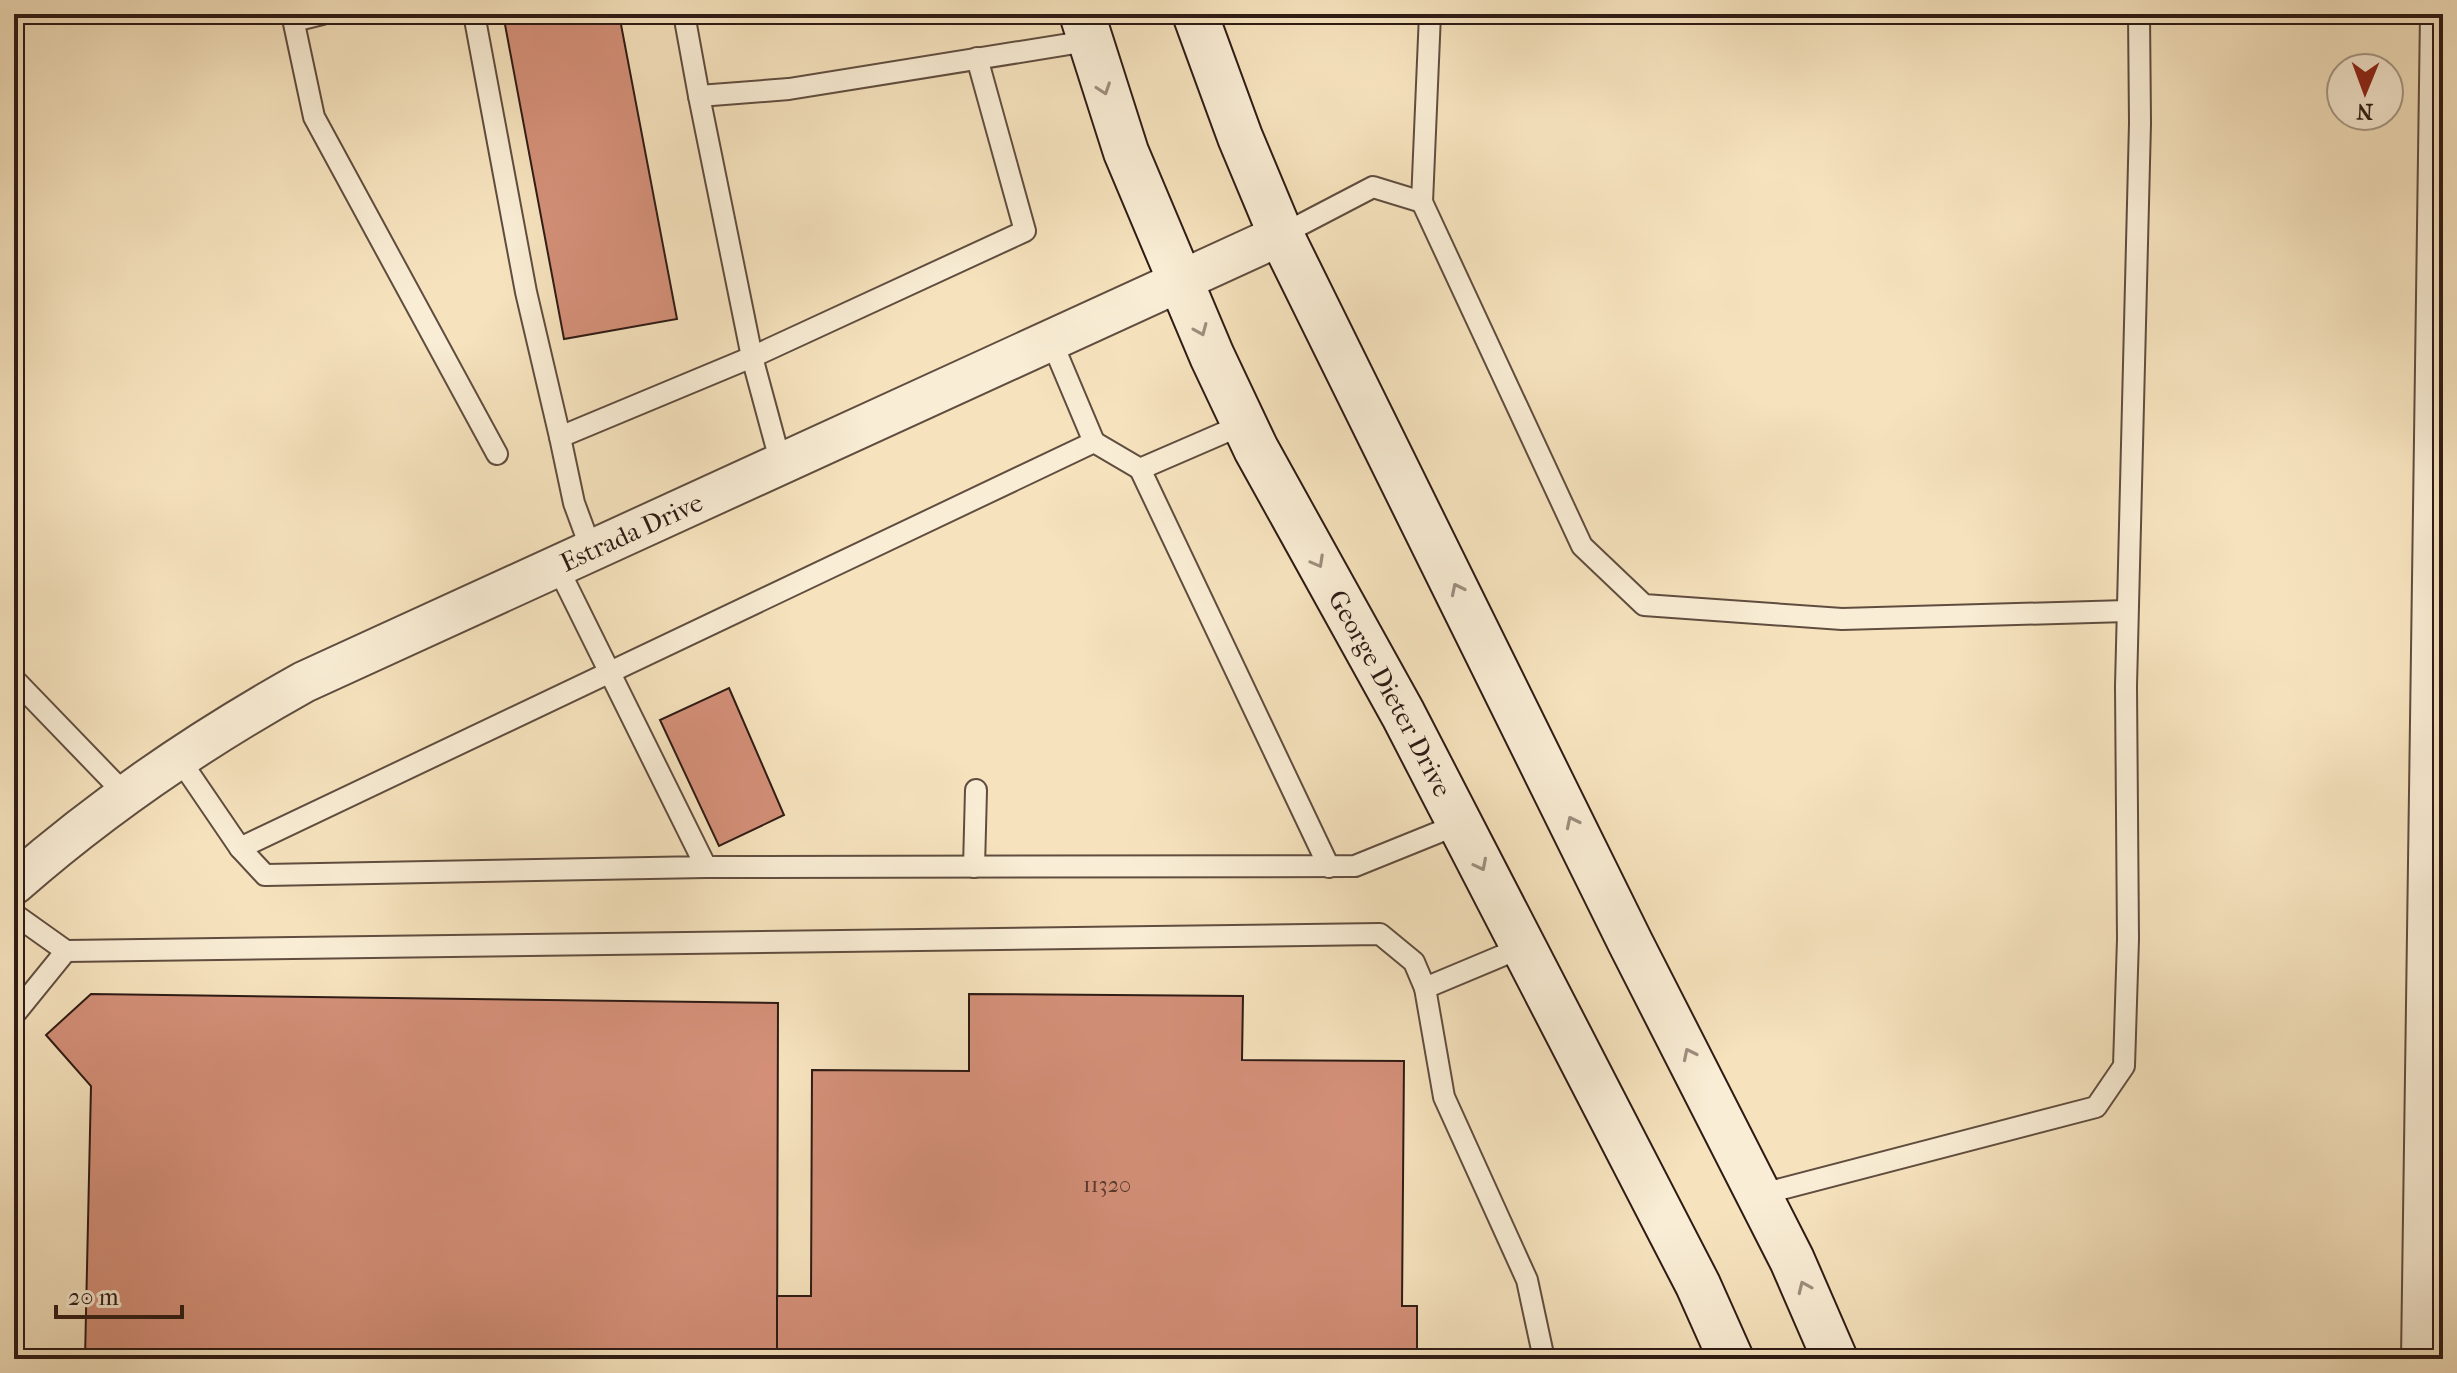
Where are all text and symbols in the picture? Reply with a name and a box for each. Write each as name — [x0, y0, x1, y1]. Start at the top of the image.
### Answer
north arrow — [2325, 52, 2405, 132]
one-way arrow — [1095, 81, 1111, 95]
text: N — [2356, 98, 2373, 124]
one-way arrow — [1191, 322, 1207, 336]
street label: Estrada Drive — [555, 487, 708, 579]
one-way arrow — [1308, 553, 1324, 567]
one-way arrow — [1451, 583, 1466, 598]
street label: George Dieter Drive — [1321, 585, 1458, 802]
one-way arrow — [1567, 815, 1582, 830]
one-way arrow — [1471, 856, 1486, 871]
one-way arrow — [1683, 1048, 1699, 1063]
house number: 11320 — [1083, 1172, 1131, 1198]
scale bar — [56, 1269, 182, 1319]
one-way arrow — [1798, 1281, 1814, 1295]
text: 20 m — [68, 1283, 119, 1311]

